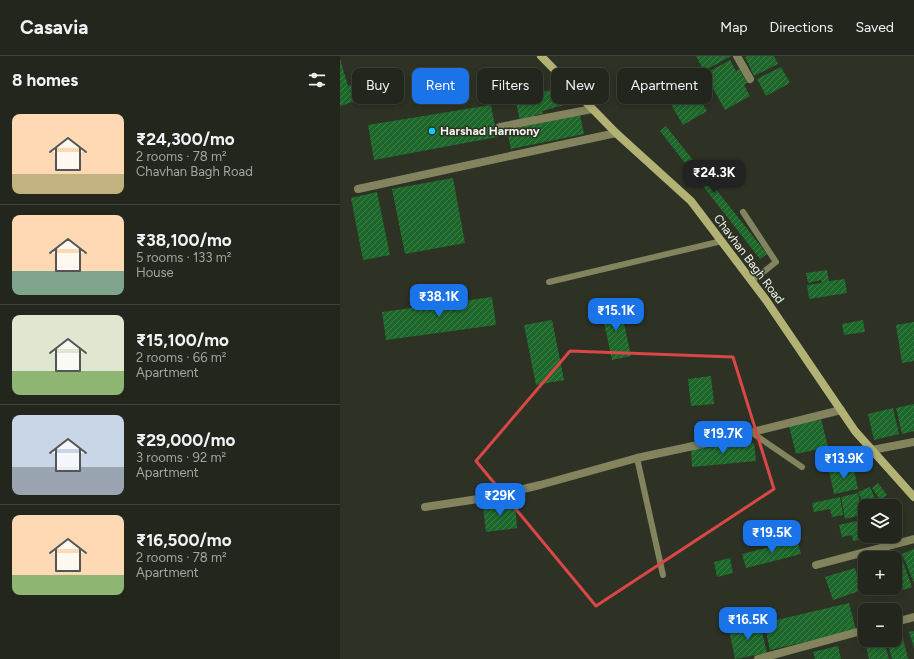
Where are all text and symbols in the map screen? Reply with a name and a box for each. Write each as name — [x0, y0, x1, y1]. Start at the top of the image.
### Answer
text: Casavia — [20, 16, 88, 39]
text: Map — [720, 19, 748, 36]
text: Directions — [770, 19, 833, 36]
text: Saved — [855, 19, 894, 36]
chip: Buy — [352, 68, 404, 104]
chip: Rent — [412, 68, 469, 104]
chip: Filters — [477, 68, 543, 104]
chip: New — [551, 68, 609, 104]
chip: Apartment — [617, 68, 712, 104]
icon: filters — [306, 69, 328, 91]
text: 8 homes — [12, 70, 78, 90]
place label: Harshad Harmony — [440, 124, 540, 138]
marker: Harshad Harmony — [427, 126, 437, 136]
text: ₹24,300/mo — [136, 129, 235, 149]
icon: home — [44, 130, 92, 178]
text: 2 rooms · 78 m² — [136, 149, 227, 164]
pin: ₹24.3K — [681, 160, 747, 194]
text: Chavhan Bagh Road — [136, 164, 253, 179]
text: ₹24.3K — [693, 165, 735, 180]
street label: Chavhan Bagh Road — [711, 212, 787, 306]
text: ₹38,100/mo — [136, 230, 232, 250]
icon: home — [44, 231, 92, 279]
text: 5 rooms · 133 m² — [136, 250, 232, 265]
text: House — [136, 265, 174, 280]
pin: ₹38.1K — [406, 284, 472, 318]
text: ₹38.1K — [419, 289, 459, 304]
pin: ₹15.1K — [583, 298, 649, 332]
text: ₹15.1K — [597, 303, 635, 318]
text: ₹15,100/mo — [136, 330, 229, 350]
icon: home — [44, 331, 92, 379]
text: 2 rooms · 66 m² — [136, 350, 226, 365]
text: Apartment — [136, 365, 199, 380]
pin: ₹19.7K — [690, 421, 756, 455]
text: ₹19.7K — [703, 426, 743, 441]
text: ₹29,000/mo — [136, 430, 235, 450]
icon: home — [44, 431, 92, 479]
pin: ₹13.9K — [811, 446, 877, 480]
text: 3 rooms · 92 m² — [136, 450, 226, 465]
text: ₹13.9K — [824, 451, 864, 466]
text: Apartment — [136, 465, 199, 480]
pin: ₹29K — [476, 483, 524, 517]
text: ₹29K — [484, 488, 516, 503]
map controls — [858, 499, 902, 647]
button: layers — [858, 499, 902, 543]
pin: ₹19.5K — [739, 520, 805, 554]
text: ₹19.5K — [752, 525, 792, 540]
text: ₹16,500/mo — [136, 530, 232, 550]
icon: home — [44, 531, 92, 579]
text: 2 rooms · 78 m² — [136, 550, 227, 565]
button: + — [858, 551, 902, 595]
text: Apartment — [136, 565, 199, 580]
button: − — [858, 603, 902, 647]
pin: ₹16.5K — [715, 607, 781, 641]
text: ₹16.5K — [728, 612, 768, 627]

